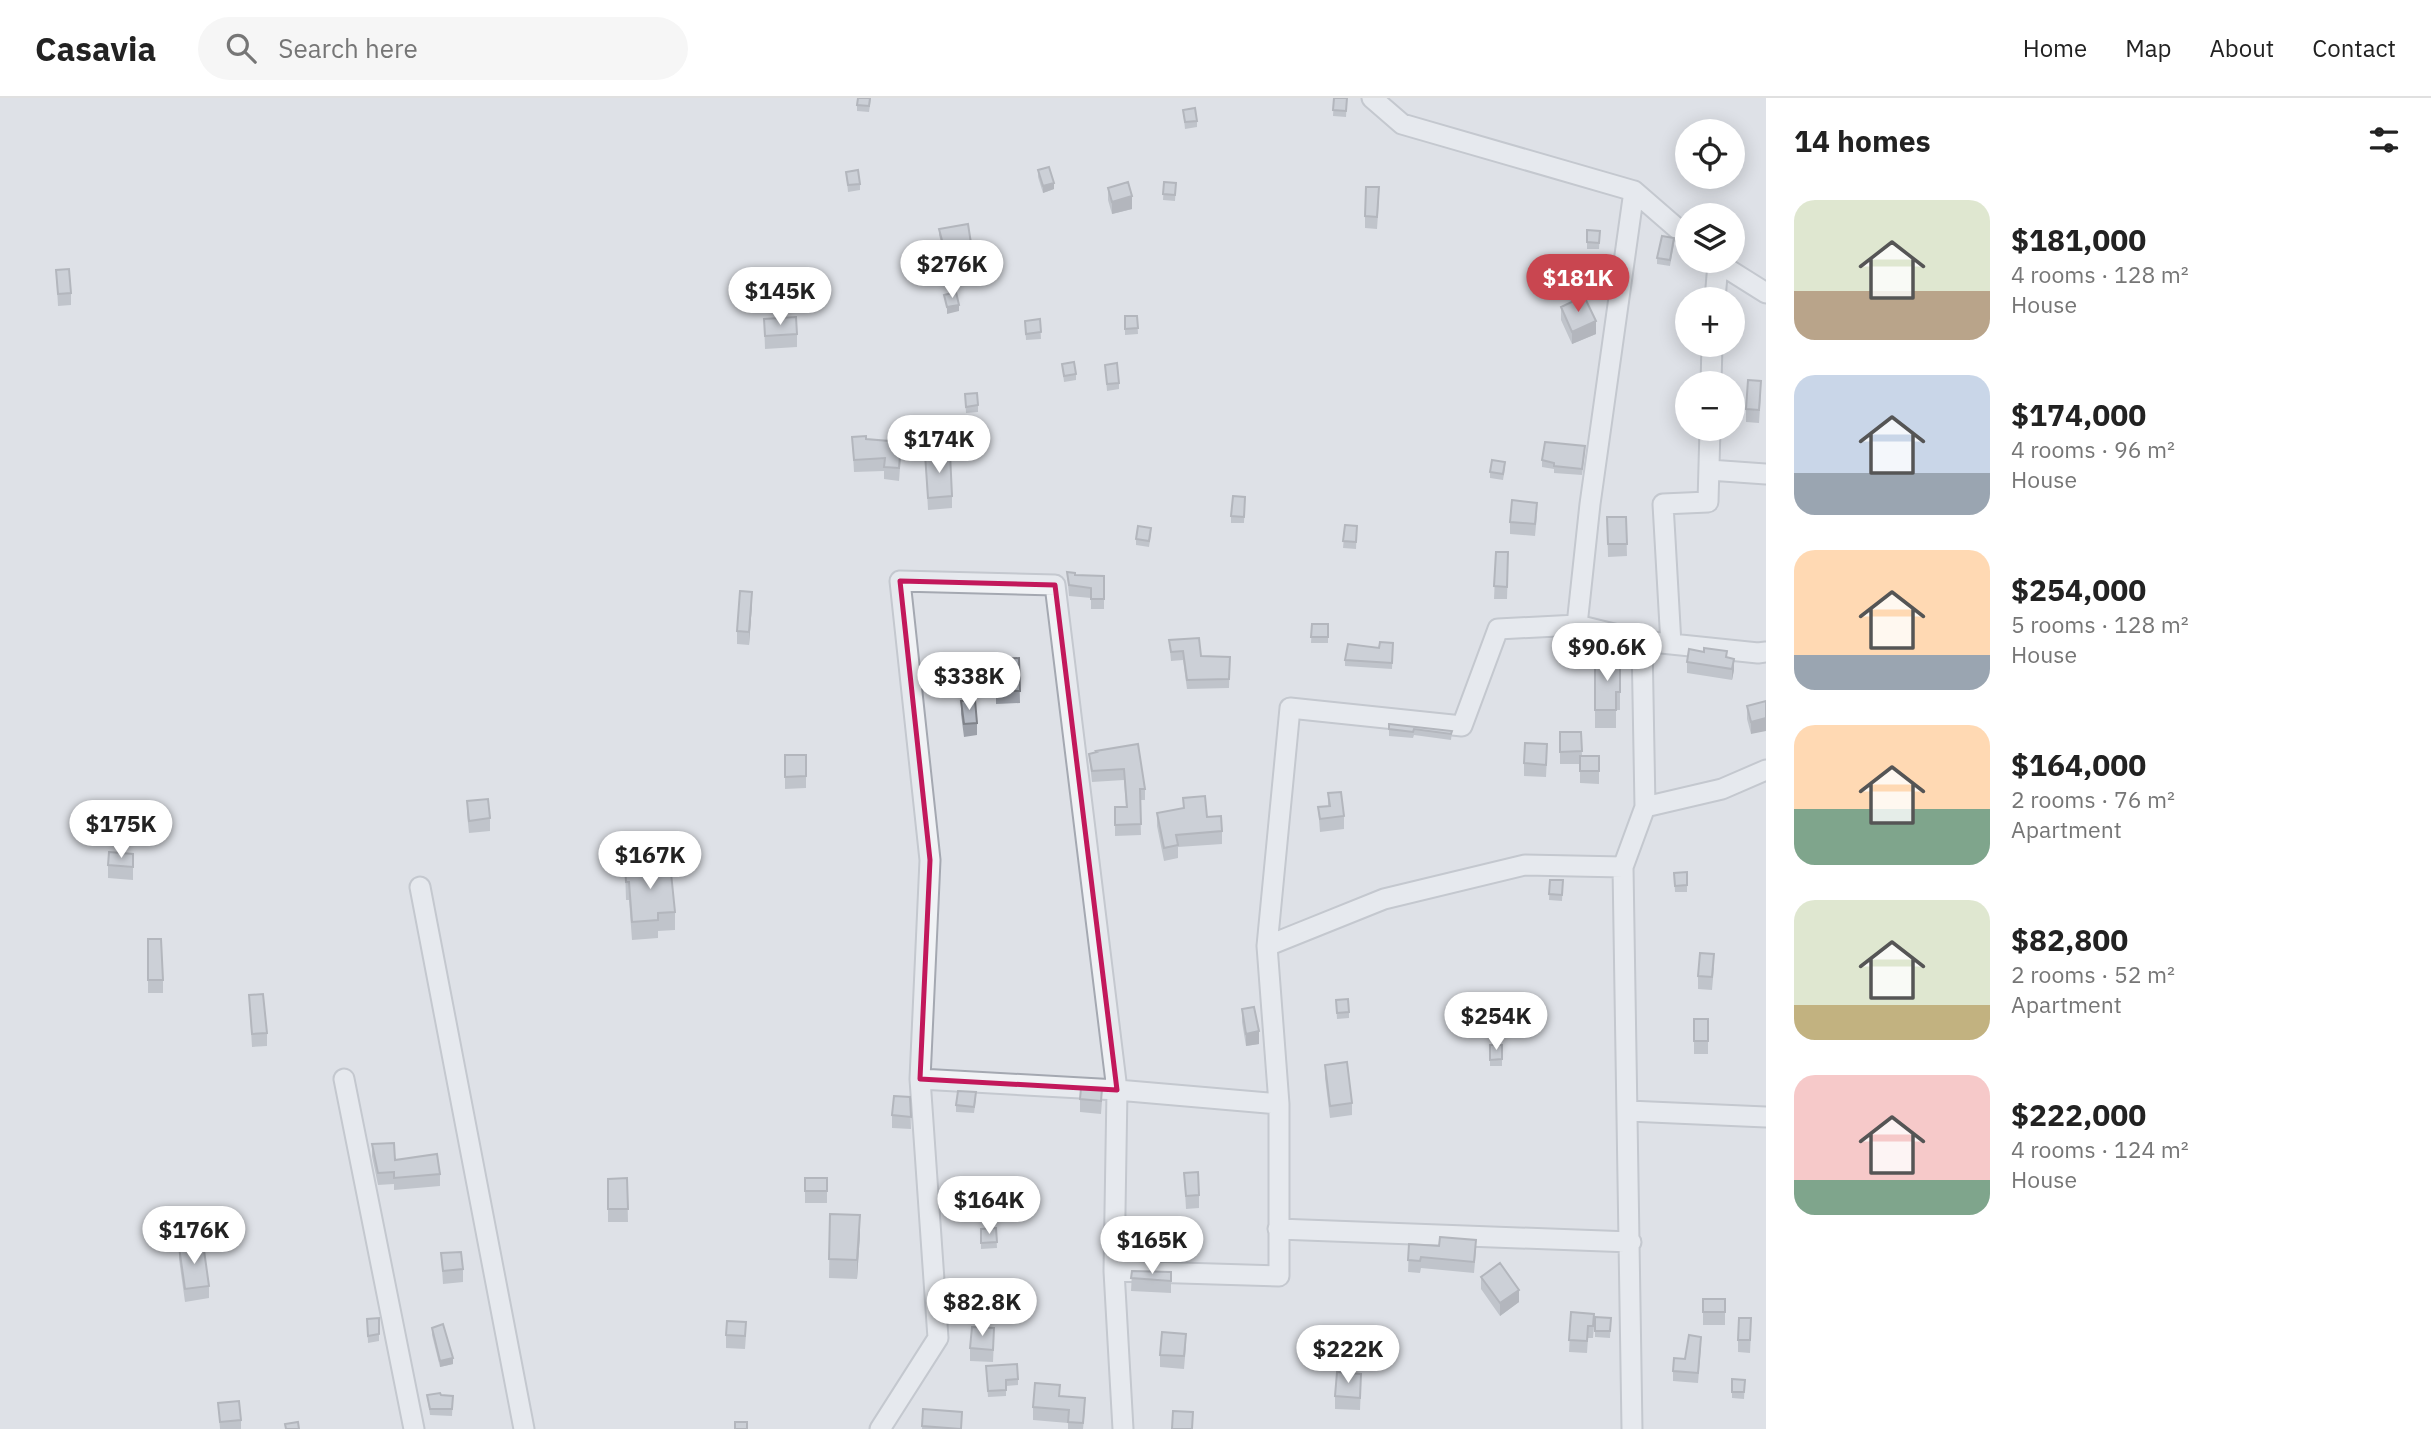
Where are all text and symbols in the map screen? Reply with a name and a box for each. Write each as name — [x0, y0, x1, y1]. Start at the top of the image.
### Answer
search box — [198, 17, 688, 80]
text: Casavia — [35, 27, 156, 70]
icon: search — [222, 29, 260, 67]
text: Search here — [278, 31, 418, 65]
text: Home — [2023, 32, 2087, 64]
text: Map — [2125, 32, 2171, 64]
text: About — [2209, 32, 2274, 64]
text: Contact — [2312, 32, 2396, 64]
map controls — [1675, 119, 1745, 441]
button: locate — [1675, 119, 1745, 189]
text: 14 homes — [1794, 121, 1931, 160]
icon: filters — [2365, 121, 2403, 159]
button: layers — [1675, 203, 1745, 273]
text: $181,000 — [2011, 220, 2146, 259]
icon: home — [1850, 228, 1934, 312]
pin: $276K — [903, 240, 1001, 300]
text: $276K — [916, 248, 988, 278]
pin: $181K — [1529, 254, 1627, 314]
text: 4 rooms · 128 m² — [2011, 259, 2189, 289]
text: $181K — [1542, 262, 1614, 292]
pin: $145K — [731, 268, 829, 327]
text: $145K — [744, 275, 816, 305]
button: + — [1675, 287, 1745, 357]
text: House — [2011, 289, 2077, 319]
button: − — [1675, 371, 1745, 441]
text: $174,000 — [2011, 395, 2146, 434]
icon: home — [1850, 403, 1934, 487]
pin: $174K — [890, 416, 988, 475]
text: $174K — [903, 423, 975, 453]
text: 4 rooms · 96 m² — [2011, 434, 2175, 464]
text: House — [2011, 464, 2077, 494]
text: $254,000 — [2011, 570, 2146, 609]
icon: home — [1850, 578, 1934, 662]
text: 5 rooms · 128 m² — [2011, 609, 2189, 639]
pin: $90.6K — [1550, 624, 1664, 683]
text: $90.6K — [1568, 631, 1646, 661]
text: House — [2011, 639, 2077, 669]
pin: $338K — [920, 652, 1018, 712]
text: $338K — [933, 660, 1005, 690]
text: $164,000 — [2011, 745, 2146, 784]
icon: home — [1850, 753, 1934, 837]
text: 2 rooms · 76 m² — [2011, 784, 2175, 814]
pin: $175K — [72, 800, 170, 860]
text: $175K — [85, 808, 157, 838]
text: Apartment — [2011, 814, 2122, 844]
pin: $167K — [601, 832, 699, 891]
text: $167K — [614, 839, 686, 869]
text: $82,800 — [2011, 920, 2128, 959]
icon: home — [1850, 928, 1934, 1012]
text: 2 rooms · 52 m² — [2011, 959, 2175, 989]
text: Apartment — [2011, 989, 2122, 1019]
pin: $254K — [1447, 992, 1545, 1052]
text: $254K — [1460, 1000, 1532, 1030]
text: $222,000 — [2011, 1095, 2146, 1134]
icon: home — [1850, 1103, 1934, 1187]
text: 4 rooms · 124 m² — [2011, 1134, 2189, 1164]
text: House — [2011, 1164, 2077, 1194]
pin: $164K — [940, 1176, 1038, 1236]
text: $164K — [953, 1184, 1025, 1214]
pin: $176K — [145, 1206, 243, 1266]
text: $176K — [158, 1214, 230, 1244]
pin: $165K — [1103, 1216, 1201, 1276]
text: $165K — [1116, 1224, 1188, 1254]
pin: $82.8K — [925, 1278, 1039, 1338]
text: $82.8K — [943, 1286, 1021, 1316]
pin: $222K — [1299, 1326, 1397, 1385]
text: $222K — [1312, 1333, 1384, 1363]

